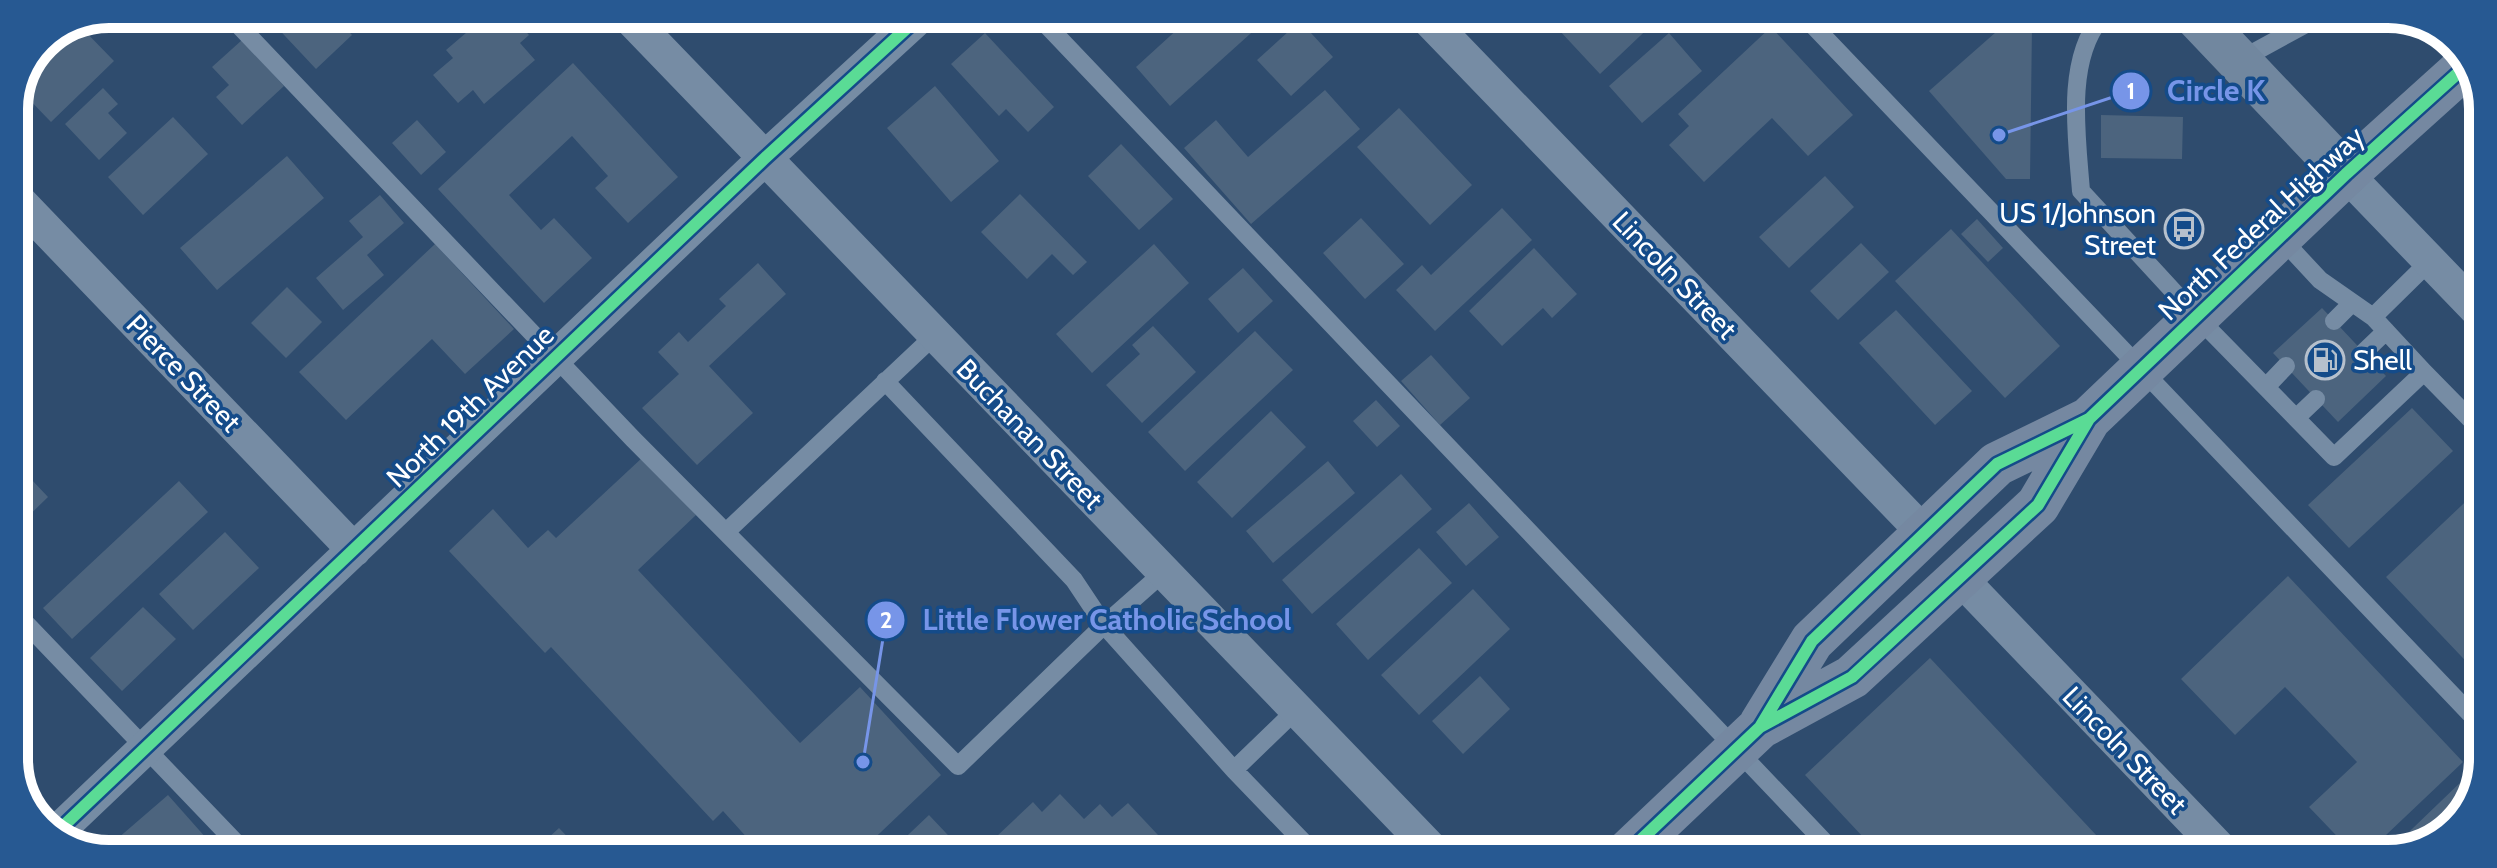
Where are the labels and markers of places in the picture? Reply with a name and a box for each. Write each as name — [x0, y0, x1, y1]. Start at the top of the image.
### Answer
callout: Circle K — [2111, 64, 2281, 118]
place label: US 1/Johnson Street — [1999, 196, 2156, 262]
bus stop icon: US 1/Johnson Street — [2163, 208, 2205, 250]
fuel station icon: Shell — [2304, 339, 2346, 381]
place label: Shell — [2353, 343, 2412, 377]
callout: Little Flower Catholic School — [866, 593, 1307, 647]

